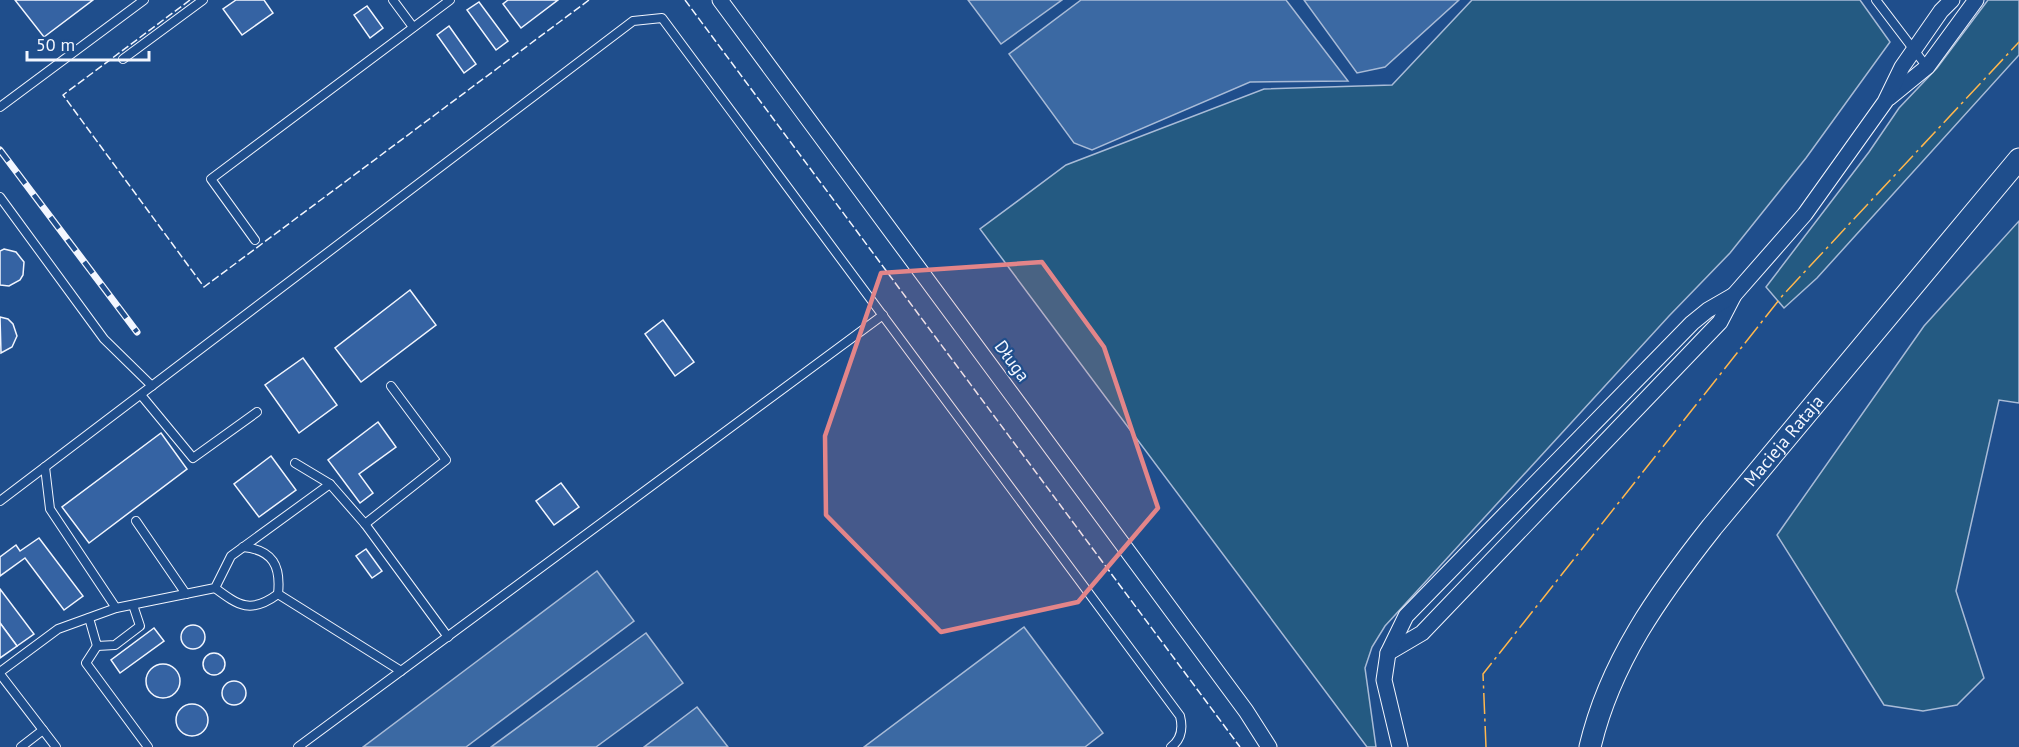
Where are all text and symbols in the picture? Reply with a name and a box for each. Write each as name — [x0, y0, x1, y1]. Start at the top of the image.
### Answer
scale bar — [27, 24, 148, 62]
text: 50 m — [36, 33, 75, 56]
street label: Długa — [990, 336, 1035, 386]
street label: Macieja Rataja — [1739, 390, 1828, 491]

